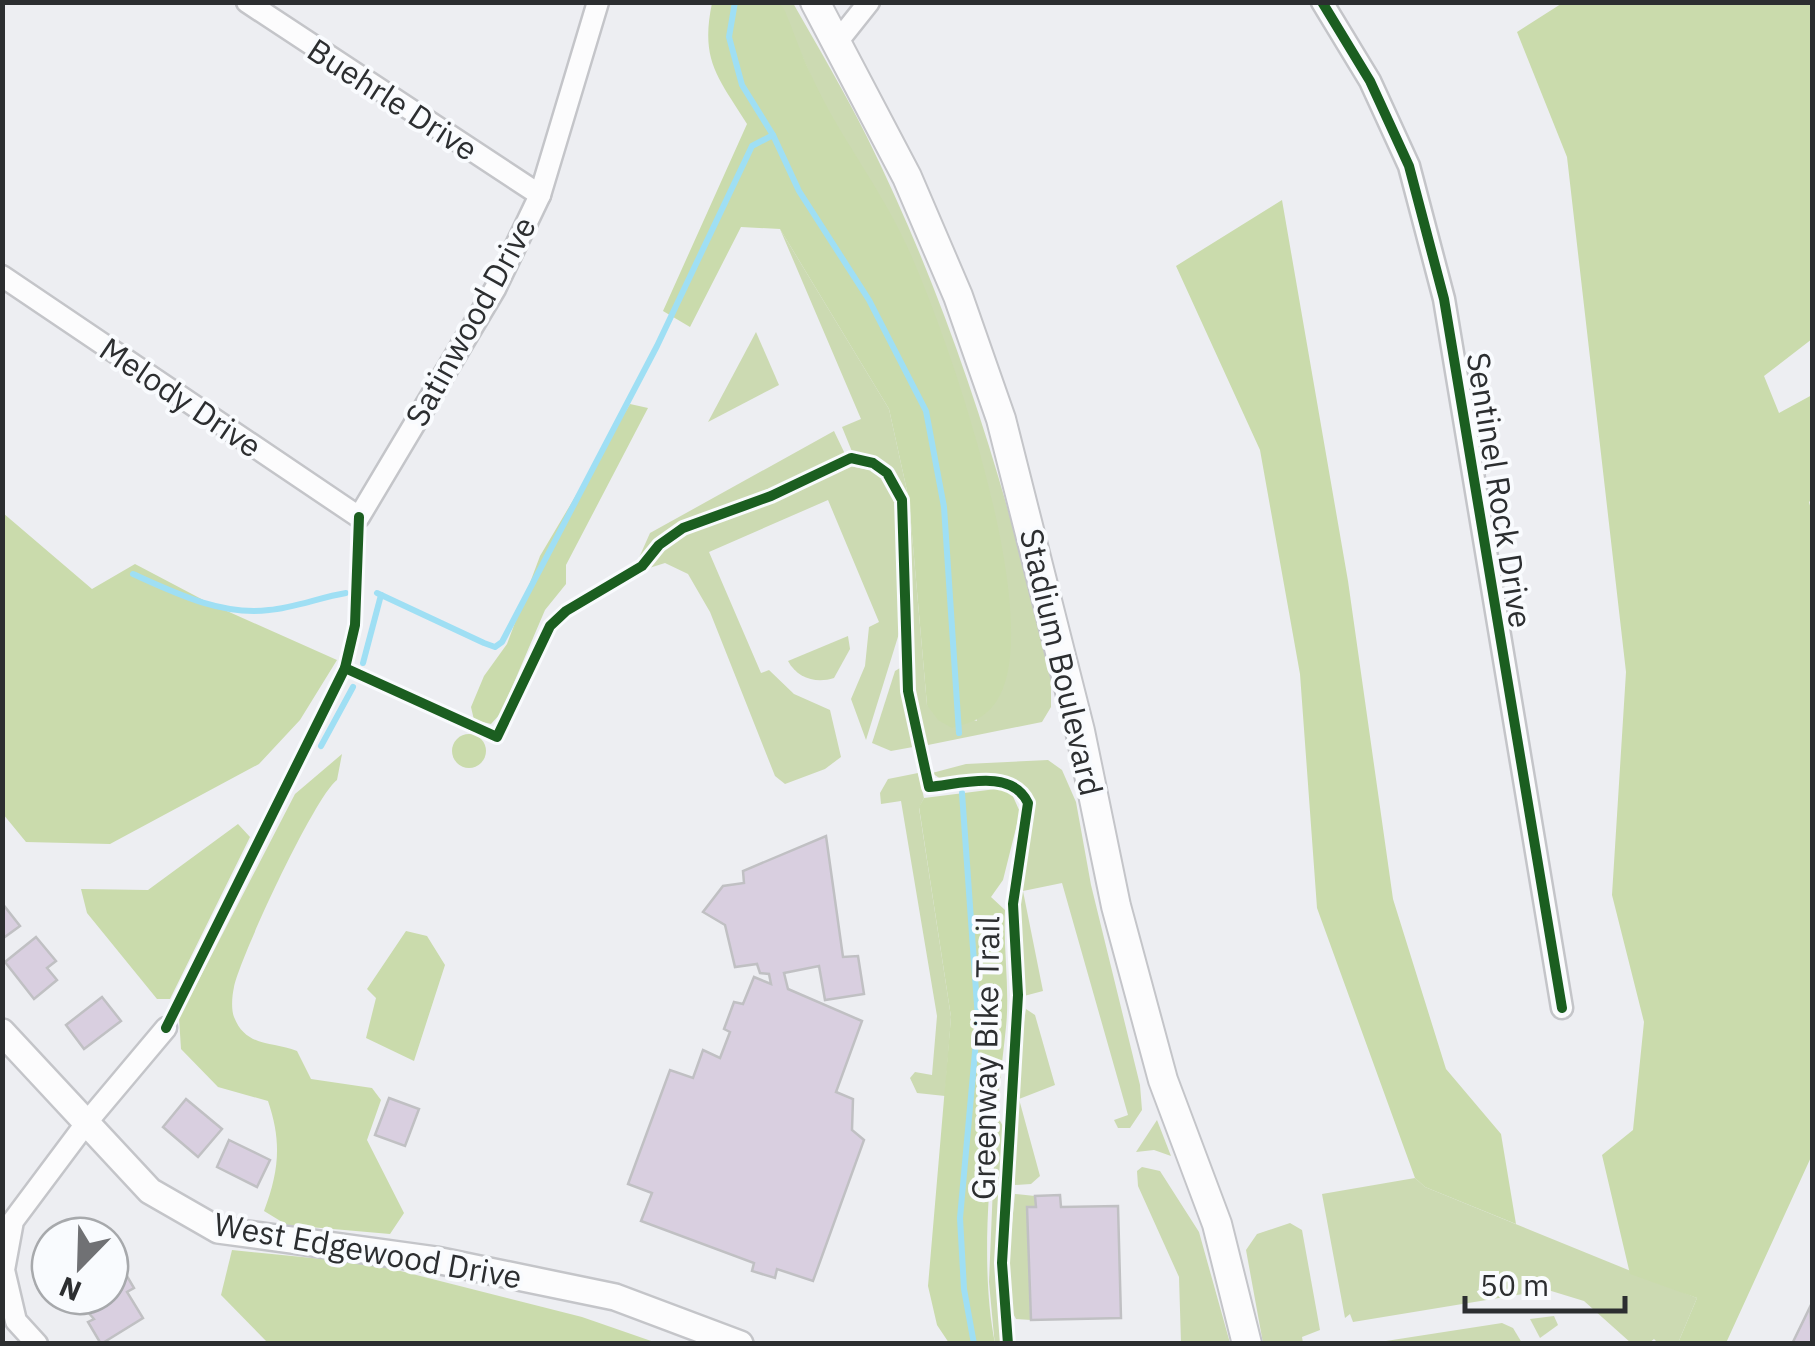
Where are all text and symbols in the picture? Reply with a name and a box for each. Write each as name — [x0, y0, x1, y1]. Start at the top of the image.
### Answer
street label: Buehrle Drive — [300, 28, 486, 170]
street label: Satinwood Drive — [395, 209, 545, 433]
street label: Melody Drive — [92, 327, 270, 467]
street label: Sentinel Rock Drive — [1457, 349, 1543, 631]
street label: Stadium Boulevard — [1011, 524, 1113, 800]
street label: Greenway Bike Trail — [962, 915, 1008, 1201]
street label: West Edgewood Drive — [211, 1202, 525, 1298]
north arrow — [30, 1216, 130, 1316]
scale bar — [1465, 1251, 1625, 1313]
text: 50 m — [1480, 1265, 1549, 1304]
text: N — [53, 1268, 87, 1310]

